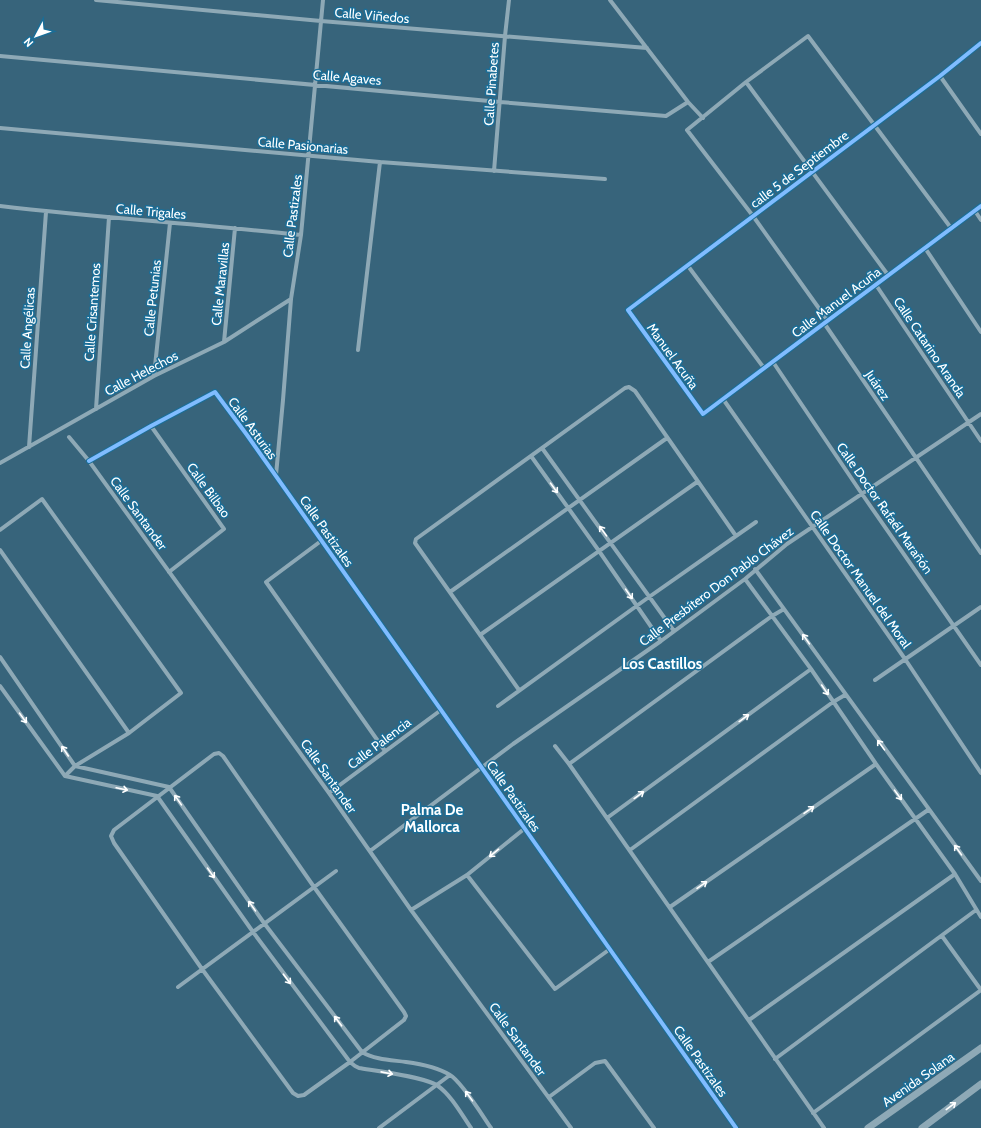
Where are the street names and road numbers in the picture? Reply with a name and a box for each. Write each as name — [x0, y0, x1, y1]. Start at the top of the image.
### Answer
street label: Calle Viñedos — [334, 4, 411, 26]
street label: Calle Pinabetes — [480, 41, 502, 126]
street label: Calle Agaves — [312, 66, 382, 88]
street label: calle 5 de Septiembre — [747, 127, 852, 211]
street label: Calle Pasionarias — [257, 133, 349, 157]
street label: Calle Pastizales — [279, 173, 305, 258]
street label: Calle Trigales — [115, 200, 187, 222]
street label: Calle Maravillas — [208, 241, 232, 326]
street label: Calle Petunias — [140, 258, 164, 337]
street label: Calle Crisantemos — [81, 262, 103, 362]
street label: Calle Manuel Acuña — [788, 263, 884, 341]
street label: Calle Angélicas — [16, 286, 38, 369]
street label: Calle Catarino Aranda — [890, 294, 970, 401]
street label: Manuel Acuña — [644, 320, 703, 393]
street label: Calle Helechos — [102, 347, 181, 399]
street label: Juárez — [862, 366, 894, 403]
street label: Calle Asturias — [225, 394, 281, 463]
street label: Calle Doctor Rafaél Marañón — [834, 439, 936, 577]
street label: Calle Bilbao — [184, 459, 234, 521]
street label: Calle Santander — [107, 473, 171, 554]
street label: Calle Pastizales — [297, 492, 358, 570]
street label: Calle Doctor Manuel del Moral — [807, 507, 915, 651]
street label: Calle Presbítero Don Pablo Chávez — [636, 523, 796, 649]
street label: Calle Palencia — [344, 714, 414, 772]
street label: Calle Santander — [298, 736, 361, 817]
street label: Calle Pastizales — [484, 757, 545, 835]
street label: Calle Santander — [486, 999, 550, 1080]
street label: Calle Pastizales — [671, 1022, 732, 1100]
street label: Avenida Solana — [879, 1048, 958, 1110]

